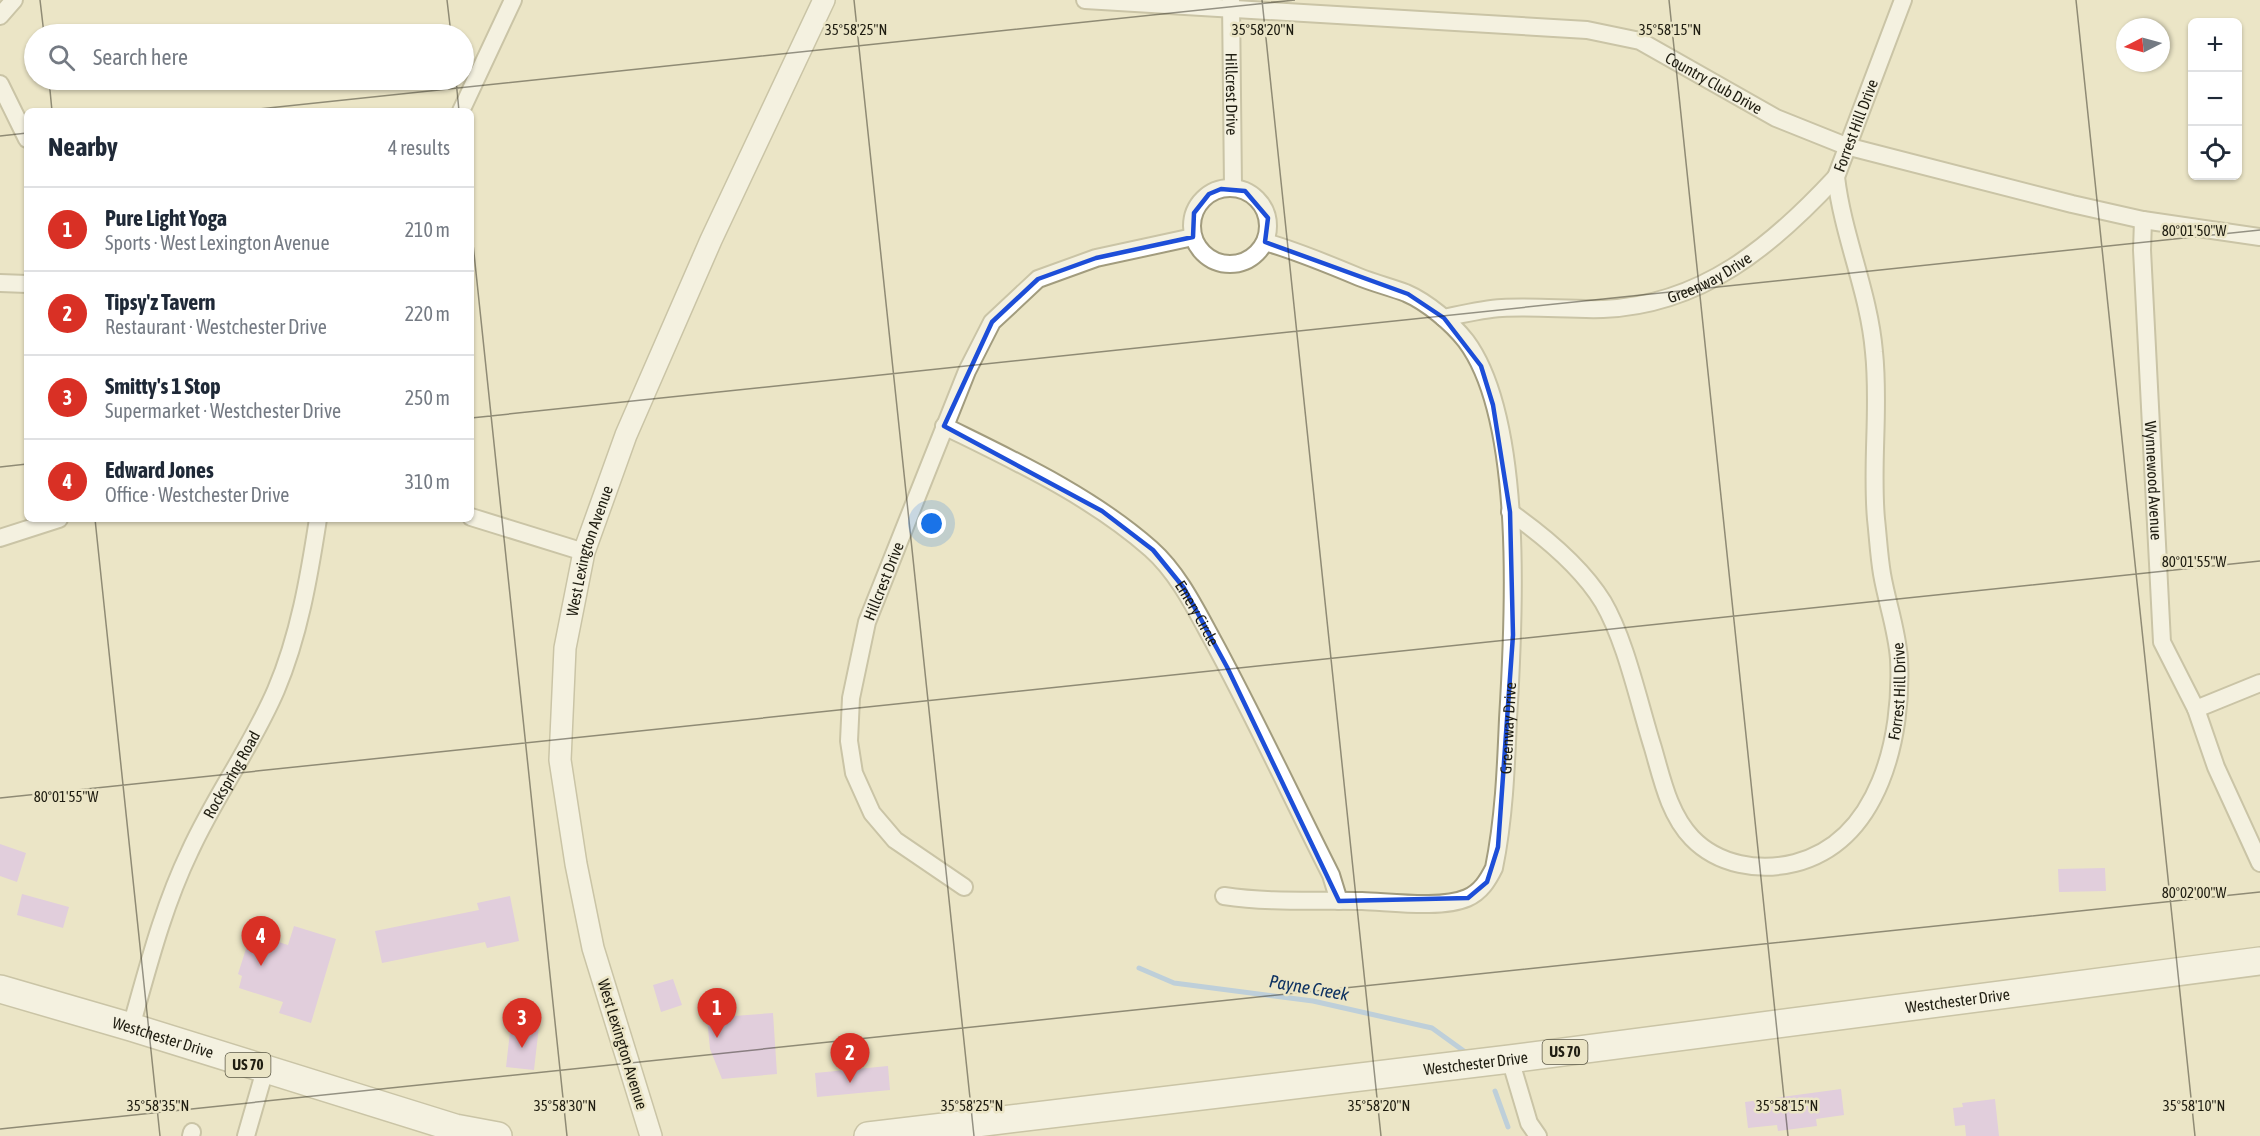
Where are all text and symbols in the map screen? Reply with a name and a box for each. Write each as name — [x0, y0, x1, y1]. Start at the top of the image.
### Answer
north arrow — [2116, 18, 2170, 72]
map controls — [2188, 18, 2242, 180]
button: + — [2188, 18, 2242, 72]
text: 35°58'25"N — [825, 21, 887, 38]
text: 35°58'20"N — [1232, 21, 1294, 38]
text: 35°58'15"N — [1639, 21, 1701, 38]
search box — [24, 24, 474, 90]
icon: search — [45, 41, 78, 74]
text: Search here — [93, 44, 188, 70]
street label: Country Club Drive — [1662, 48, 1766, 117]
street label: Hillcrest Drive — [1223, 52, 1241, 135]
button: − — [2188, 72, 2242, 126]
street label: Forrest Hill Drive — [1830, 77, 1881, 174]
button: locate — [2188, 126, 2242, 180]
text: Nearby — [48, 132, 118, 162]
text: 4 results — [388, 136, 450, 159]
text: Pure Light Yoga — [105, 205, 227, 231]
text: 1 — [63, 218, 72, 241]
text: 210 m — [405, 218, 450, 241]
text: 80°01'50"W — [2162, 222, 2226, 239]
text: Sports · West Lexington Avenue — [105, 231, 329, 254]
street label: Greenway Drive — [1665, 249, 1755, 306]
text: Tipsy'z Tavern — [105, 289, 215, 315]
text: 2 — [63, 302, 72, 325]
text: 220 m — [405, 302, 450, 325]
text: Restaurant · Westchester Drive — [105, 315, 327, 338]
text: Smitty's 1 Stop — [105, 373, 221, 399]
text: 3 — [63, 386, 72, 409]
text: 250 m — [405, 386, 450, 409]
text: Supermarket · Westchester Drive — [105, 399, 341, 422]
street label: Wynnewood Avenue — [2141, 421, 2166, 541]
text: Edward Jones — [105, 457, 214, 483]
text: 4 — [63, 470, 72, 493]
text: 310 m — [405, 470, 450, 493]
text: Office · Westchester Drive — [105, 483, 289, 506]
street label: West Lexington Avenue — [562, 483, 616, 618]
your location — [917, 509, 946, 538]
street label: Hillcrest Drive — [860, 539, 907, 623]
text: 80°01'55"W — [2162, 553, 2226, 570]
street label: Emery Circle — [1172, 577, 1223, 649]
street label: Forrest Hill Drive — [1884, 641, 1908, 741]
street label: Greenway Drive — [1496, 682, 1519, 775]
street label: Rockspring Road — [199, 728, 263, 821]
text: 80°01'55"W — [34, 788, 98, 805]
text: 80°02'00"W — [2162, 884, 2226, 901]
pin: 4 — [242, 916, 280, 966]
water label: Payne Creek — [1268, 970, 1352, 1005]
street label: West Lexington Avenue — [594, 977, 651, 1112]
street label: Westchester Drive — [1904, 985, 2011, 1016]
pin: 1 — [698, 988, 736, 1038]
pin: 3 — [502, 998, 542, 1048]
street label: Westchester Drive — [110, 1013, 216, 1061]
pin: 2 — [830, 1034, 870, 1083]
road number: US 70 — [1542, 1040, 1588, 1064]
street label: Westchester Drive — [1423, 1048, 1529, 1078]
road number: US 70 — [226, 1053, 270, 1077]
text: 35°58'35"N — [127, 1097, 189, 1114]
text: 35°58'30"N — [534, 1097, 596, 1114]
text: 35°58'25"N — [941, 1097, 1003, 1114]
text: 35°58'20"N — [1348, 1097, 1410, 1114]
text: 35°58'15"N — [1756, 1097, 1818, 1114]
text: 35°58'10"N — [2163, 1097, 2225, 1114]

